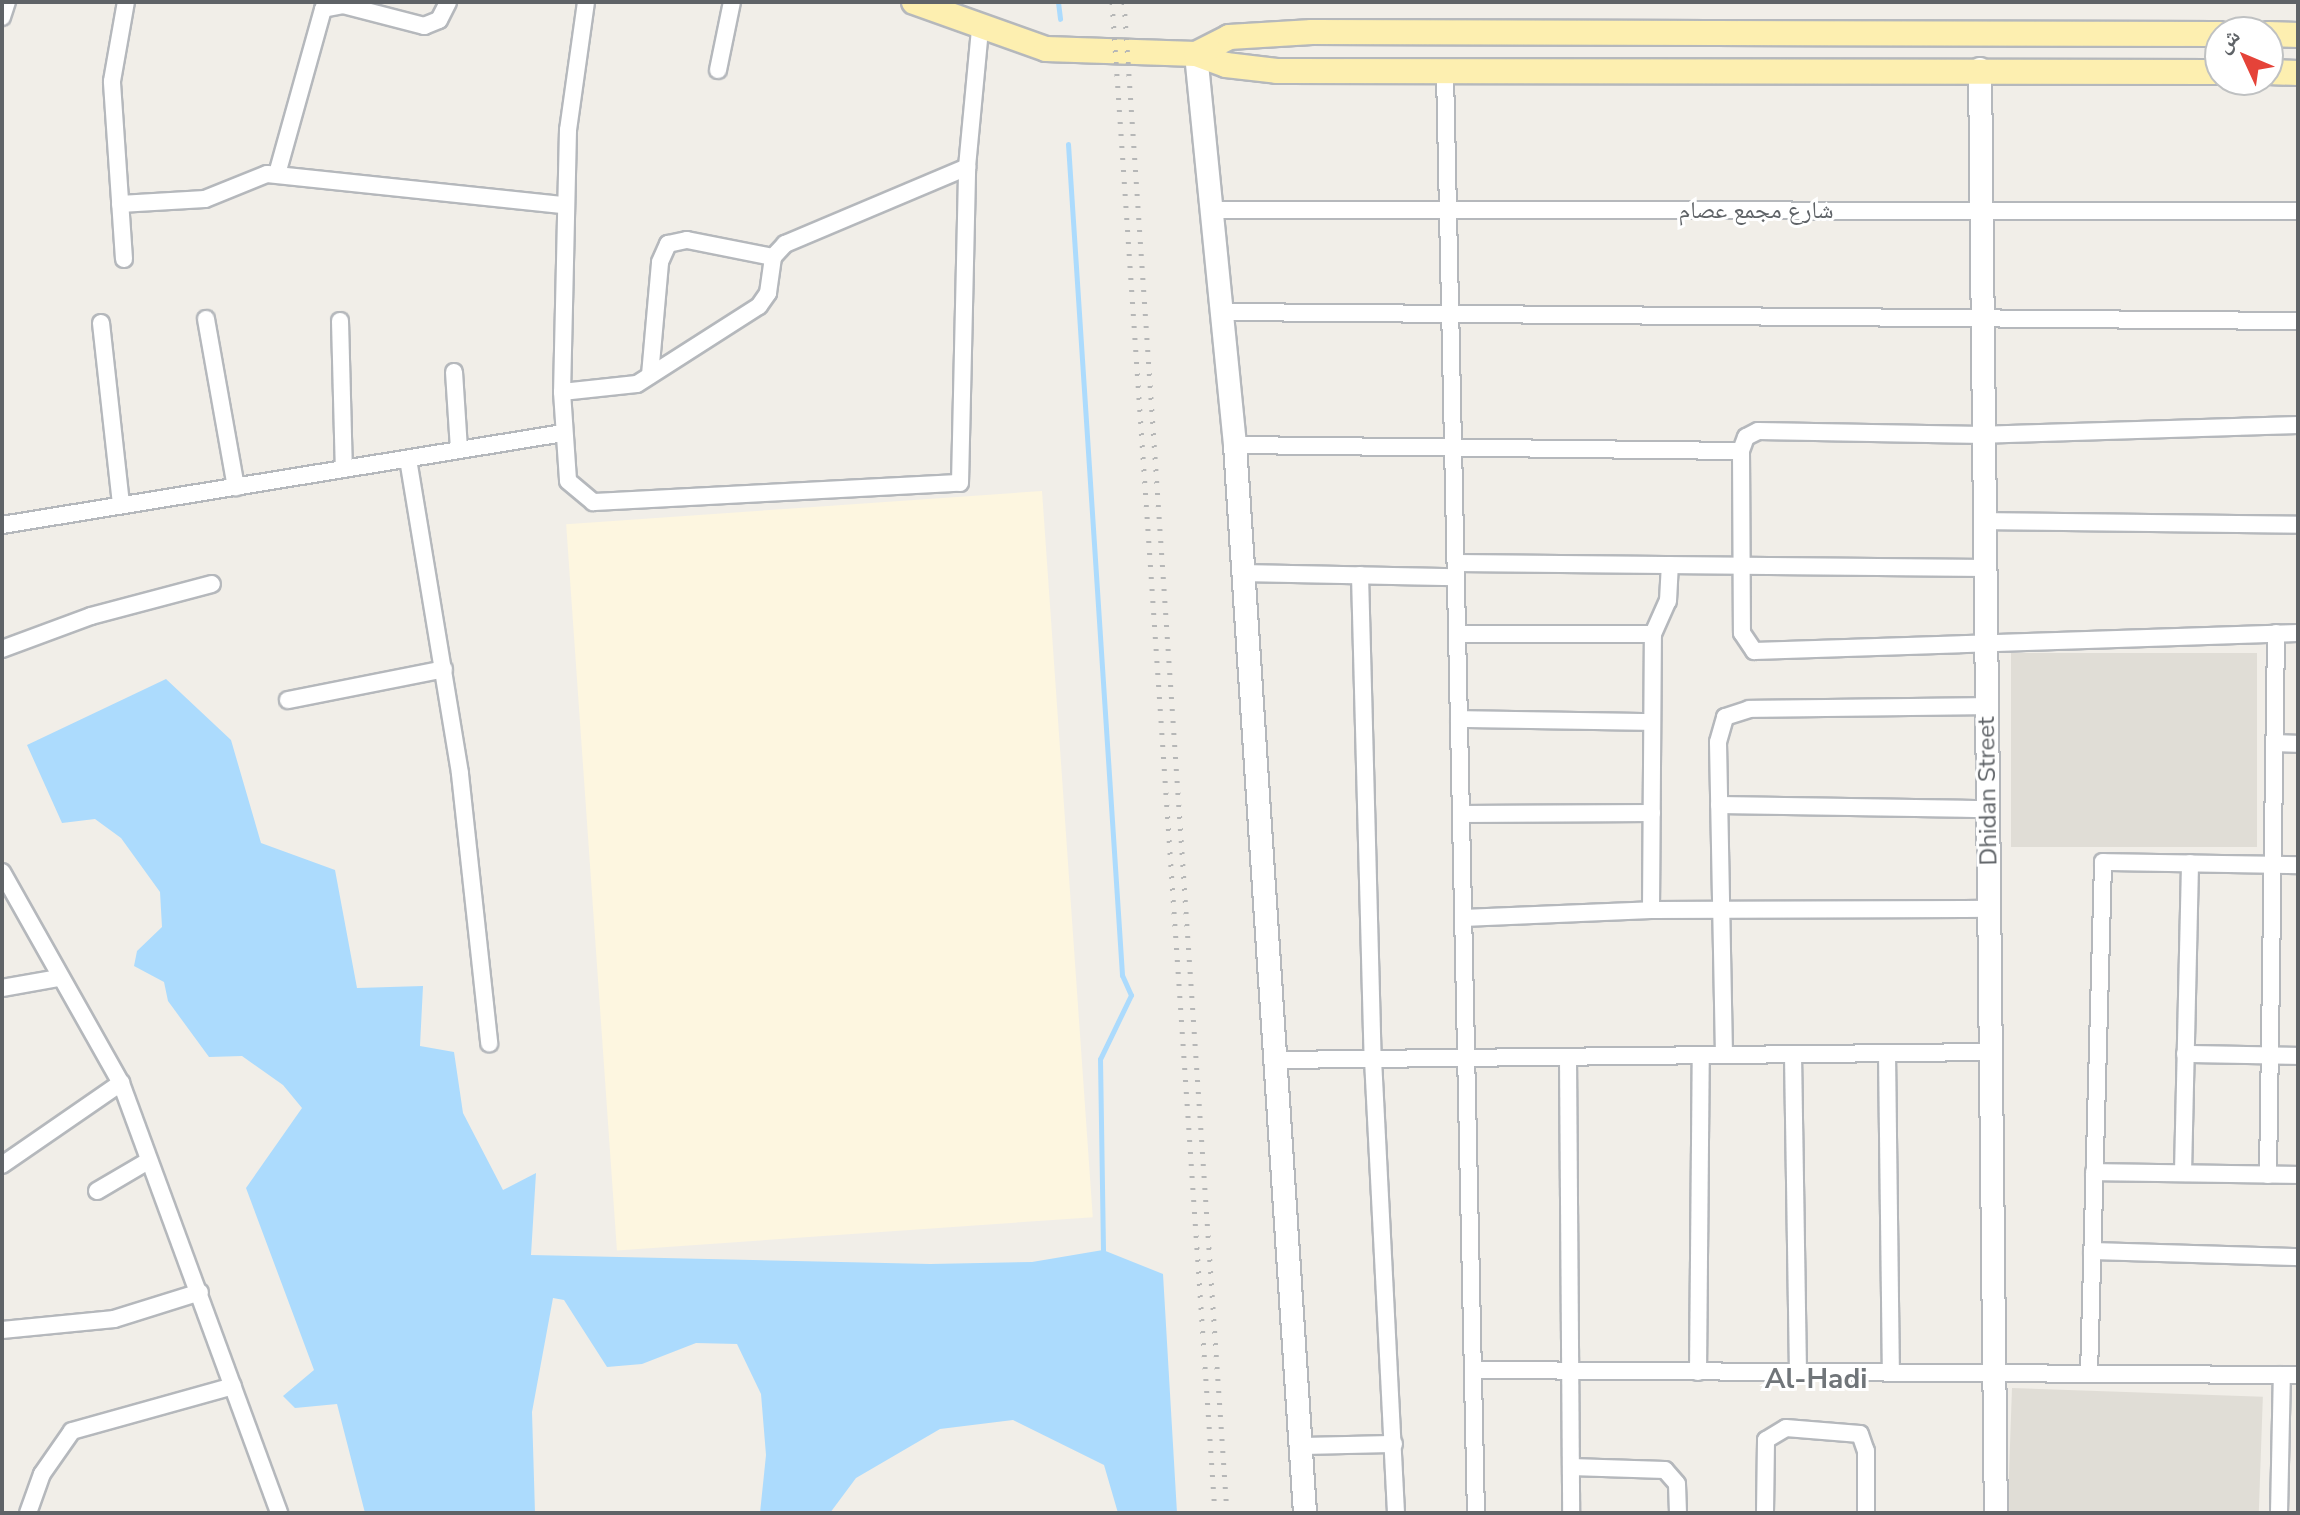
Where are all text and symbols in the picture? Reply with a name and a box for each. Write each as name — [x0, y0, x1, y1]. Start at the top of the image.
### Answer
north arrow — [2204, 16, 2284, 96]
text: ش — [2209, 22, 2247, 60]
street label: شارع مجمع عصام — [1679, 197, 1833, 225]
street label: Dhidan Street — [1972, 716, 2004, 866]
district label: Al-Hadi — [1765, 1362, 1867, 1396]

